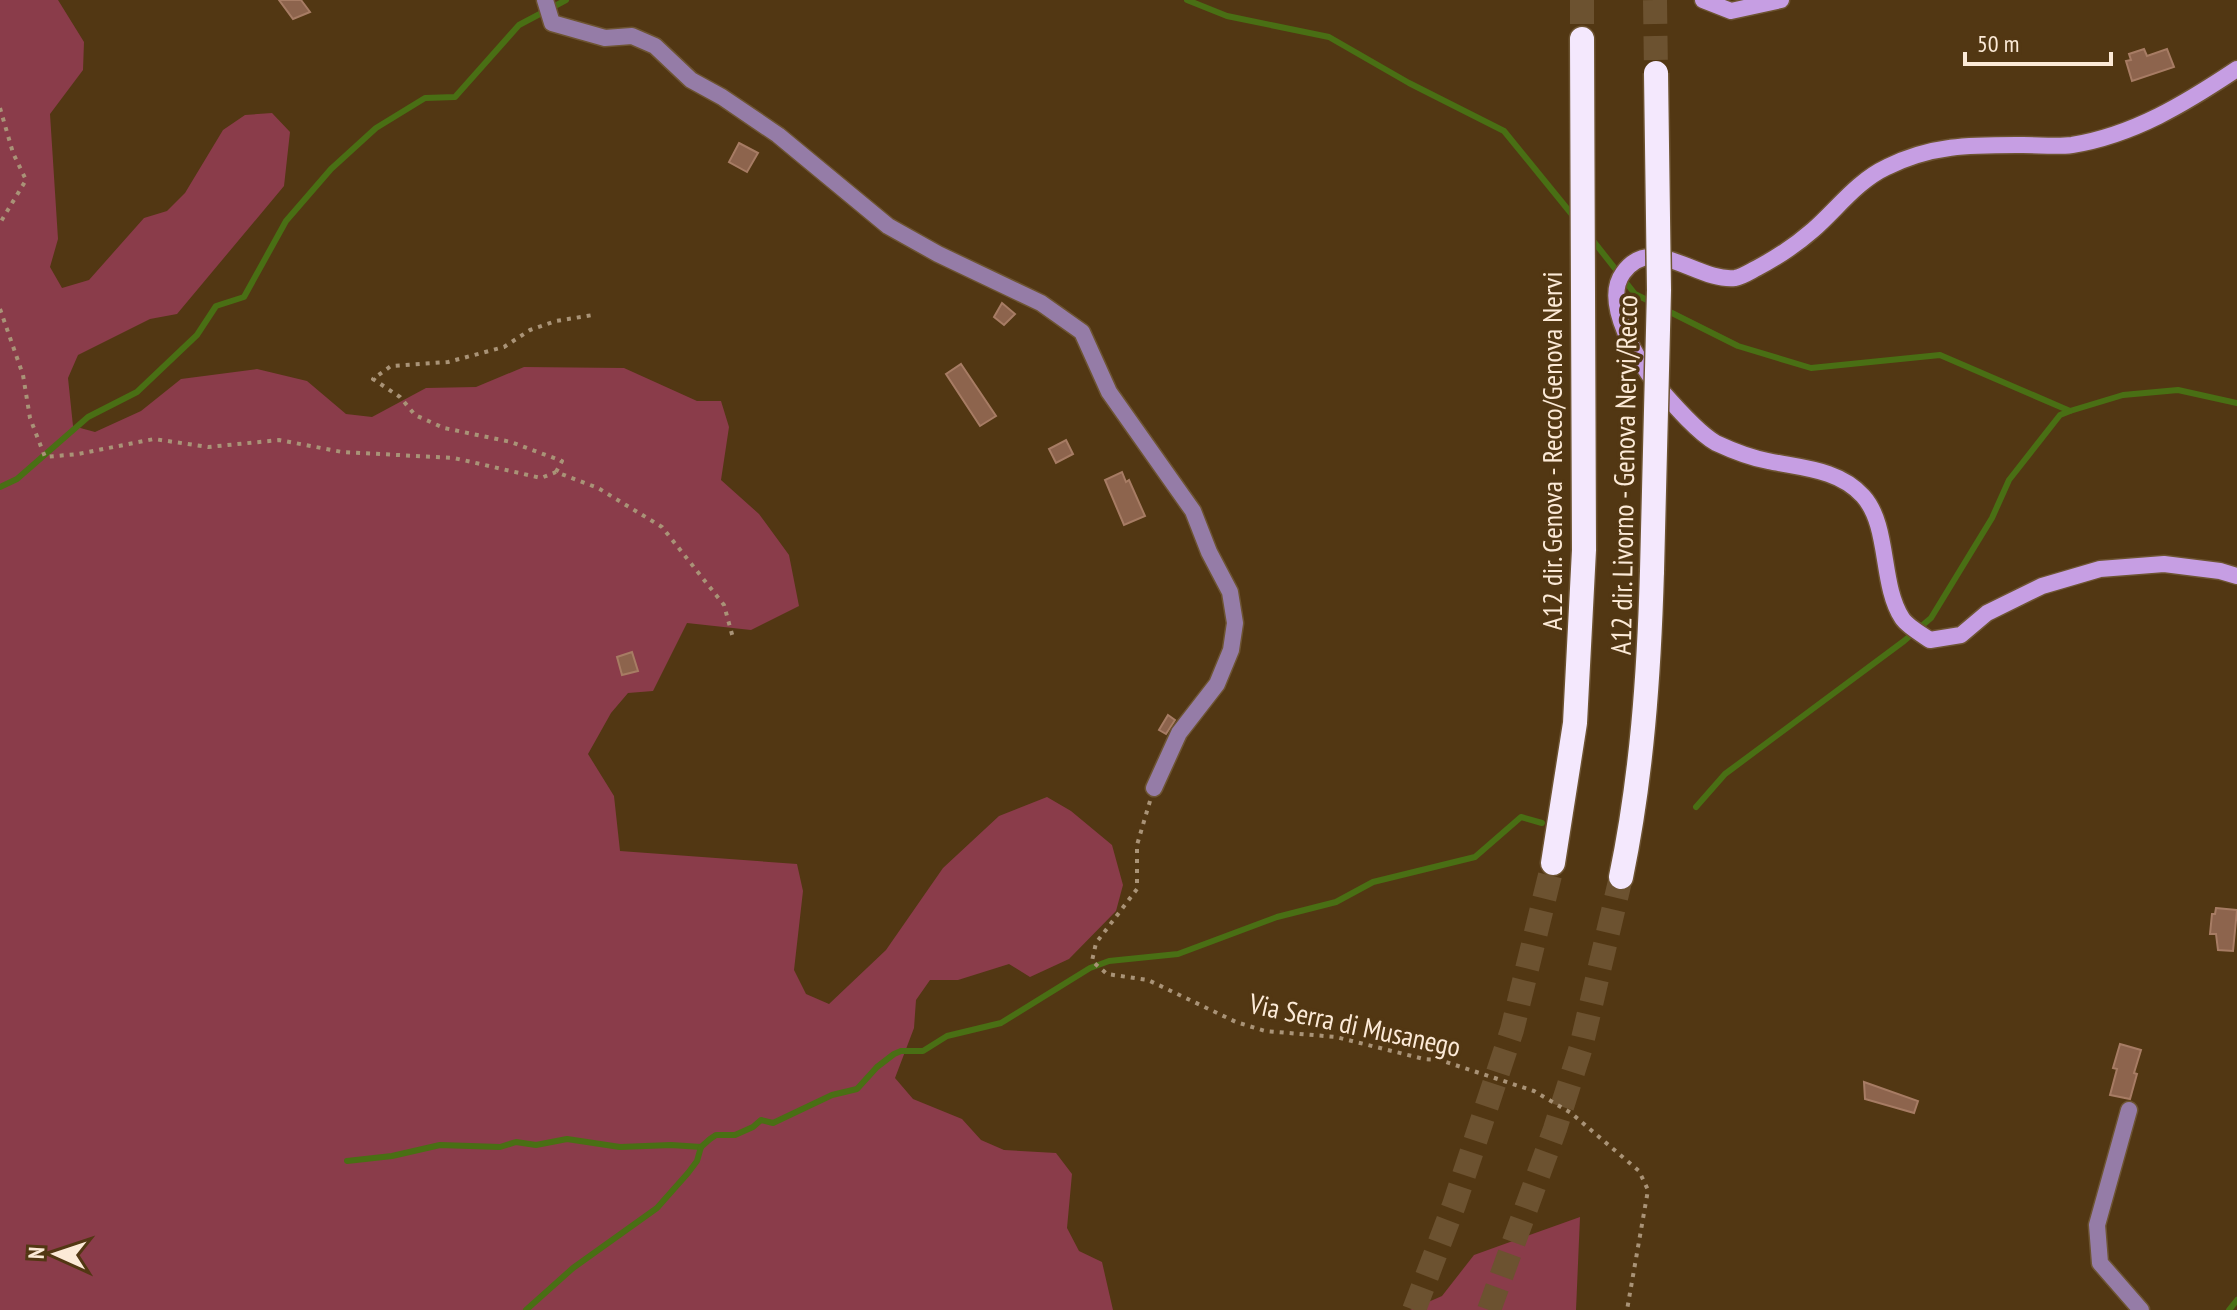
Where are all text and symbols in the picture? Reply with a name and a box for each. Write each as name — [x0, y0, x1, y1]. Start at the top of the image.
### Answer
scale bar — [1965, 16, 2111, 66]
text: 50 m — [1977, 28, 2019, 59]
street label: A12 dir. Genova - Recco/Genova Nervi — [1533, 272, 1570, 631]
street label: A12 dir. Livorno - Genova Nervi/Recco — [1602, 295, 1645, 655]
street label: Via Serra di Musanego — [1245, 984, 1464, 1065]
north arrow — [16, 1214, 96, 1294]
text: N — [22, 1246, 50, 1260]

